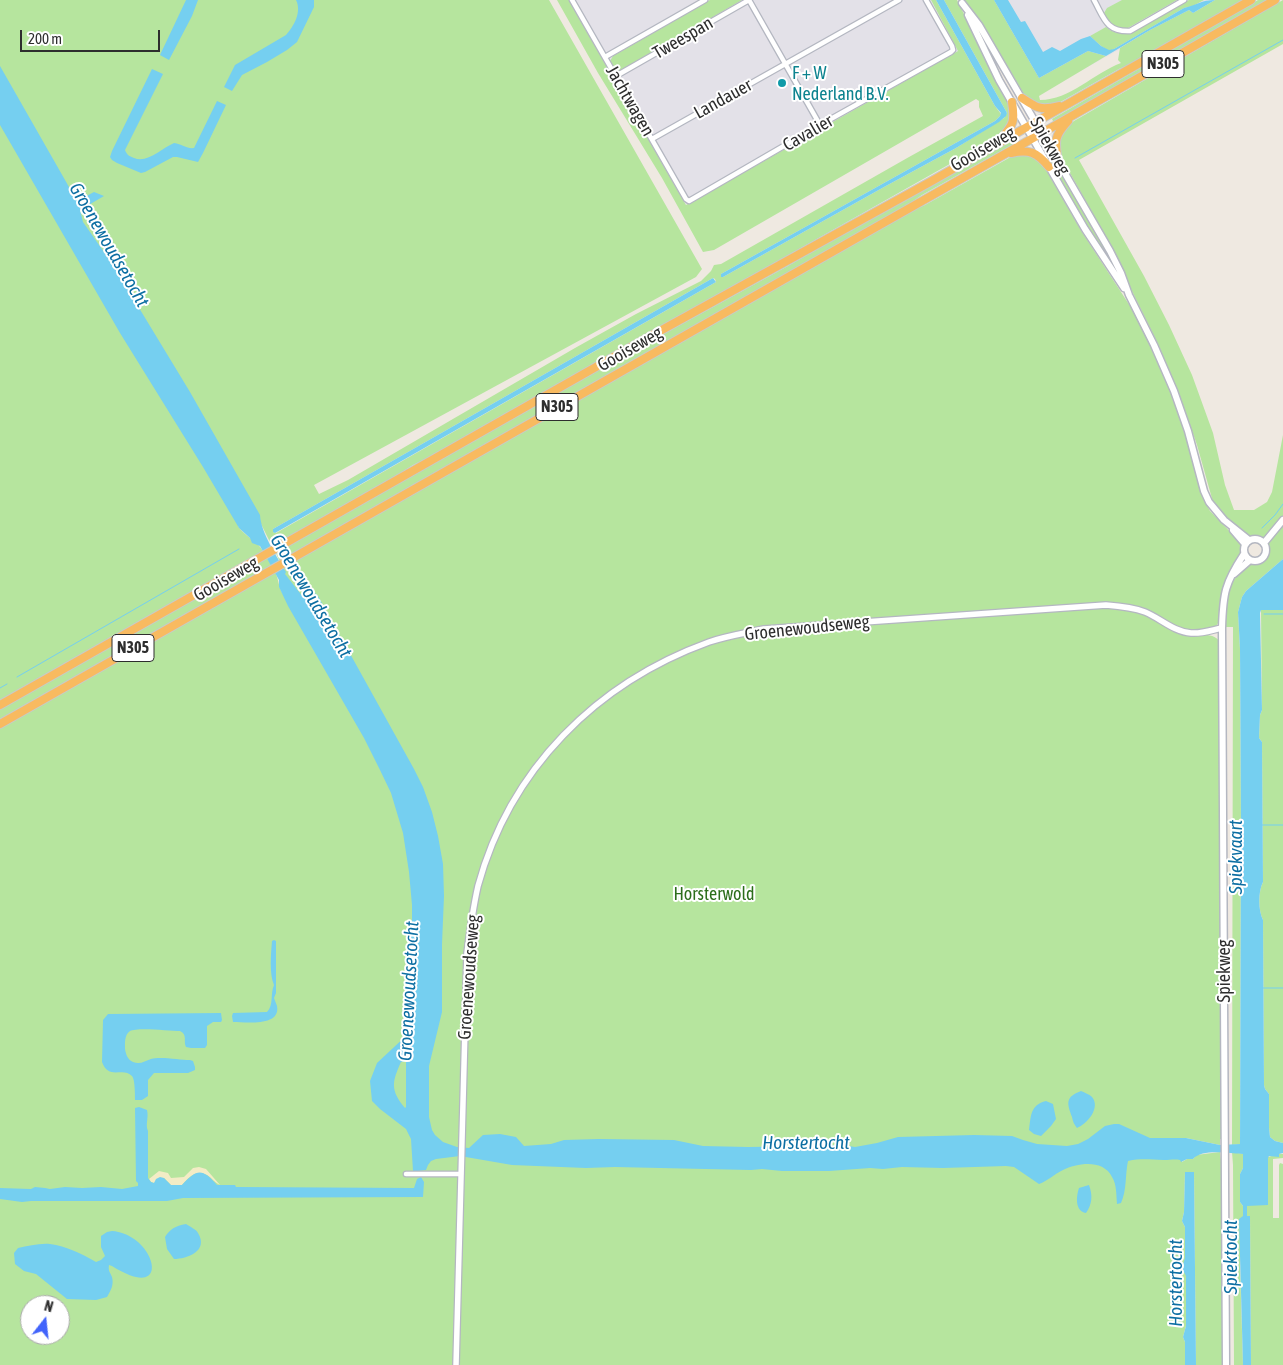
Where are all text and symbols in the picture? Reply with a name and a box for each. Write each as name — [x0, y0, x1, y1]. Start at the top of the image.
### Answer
street label: Tweespan — [649, 12, 717, 64]
scale bar — [22, 20, 162, 52]
text: 200 m — [28, 30, 62, 47]
road number: N305 — [1142, 51, 1184, 78]
street label: Jachtwagen — [601, 62, 659, 140]
place label: F + W Nederland B.V. — [792, 62, 889, 104]
street label: Landauer — [690, 74, 756, 124]
marker: F + W Nederland B.V. — [776, 77, 788, 89]
street label: Cavalier — [779, 110, 837, 156]
street label: Spiekweg — [1025, 113, 1075, 179]
street label: Gooiseweg — [947, 122, 1019, 176]
water label: Groenewoudsetocht — [64, 179, 154, 311]
street label: Gooiseweg — [594, 322, 666, 376]
road number: N305 — [536, 394, 578, 421]
water label: Groenewoudsetocht — [265, 530, 357, 662]
street label: Gooiseweg — [190, 552, 262, 606]
street label: Groenewoudseweg — [744, 611, 870, 645]
road number: N305 — [112, 634, 154, 661]
water label: Spiekvaart — [1225, 820, 1247, 894]
park label: Horsterwold — [673, 883, 755, 905]
street label: Groenewoudseweg — [454, 914, 484, 1040]
water label: Groenewoudsetocht — [394, 921, 424, 1061]
street label: Spiekweg — [1213, 940, 1235, 1002]
water label: Horstertocht — [762, 1132, 850, 1154]
water label: Spiektocht — [1220, 1220, 1242, 1294]
water label: Horstertocht — [1165, 1239, 1187, 1327]
north arrow — [20, 1295, 70, 1345]
text: N — [43, 1298, 55, 1315]

